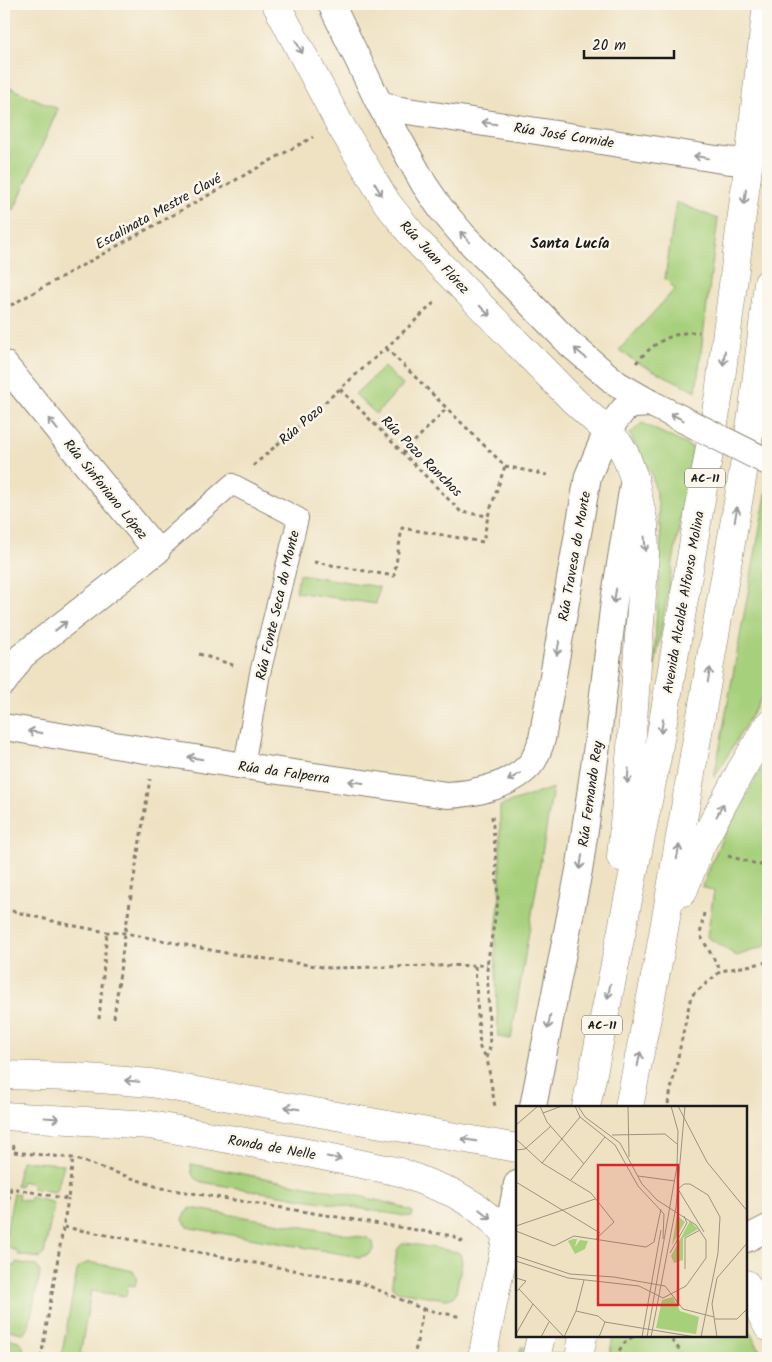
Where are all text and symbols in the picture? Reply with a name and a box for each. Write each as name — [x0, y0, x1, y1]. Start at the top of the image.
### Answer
scale bar — [584, 28, 674, 60]
text: 20 m — [592, 34, 626, 58]
one-way arrow — [295, 39, 304, 54]
street label: Rúa José Cornide — [512, 117, 616, 155]
one-way arrow — [481, 118, 497, 128]
one-way arrow — [693, 151, 709, 161]
street label: Escalinata Mestre Clavé — [91, 168, 226, 256]
one-way arrow — [374, 181, 384, 195]
one-way arrow — [739, 189, 749, 205]
street label: Rúa Juan Flórez — [394, 216, 474, 300]
one-way arrow — [459, 231, 471, 244]
district label: Santa Lucía — [531, 232, 610, 256]
one-way arrow — [479, 304, 491, 317]
one-way arrow — [573, 347, 586, 358]
one-way arrow — [719, 350, 729, 366]
street label: Rúa Pozo — [274, 399, 329, 451]
street label: Rúa Pozo Ranchos — [376, 411, 467, 502]
one-way arrow — [670, 412, 685, 422]
one-way arrow — [48, 418, 59, 431]
street label: Rúa Sinforiano López — [58, 435, 153, 545]
road number: AC-11 — [685, 468, 725, 488]
street label: Rúa Travesa do Monte — [553, 489, 597, 623]
one-way arrow — [732, 507, 742, 523]
street label: Avenida Alcalde Alfonso Molina — [657, 509, 711, 695]
street label: Rúa Fonte Seca do Monte — [250, 527, 306, 682]
one-way arrow — [640, 535, 649, 551]
one-way arrow — [609, 587, 619, 603]
one-way arrow — [54, 621, 67, 632]
one-way arrow — [553, 640, 563, 656]
one-way arrow — [704, 667, 714, 683]
one-way arrow — [657, 717, 667, 733]
one-way arrow — [27, 727, 43, 737]
street label: Rúa Fernando Rey — [573, 739, 609, 849]
one-way arrow — [188, 753, 204, 763]
street label: Rúa da Falperra — [237, 756, 331, 790]
one-way arrow — [623, 767, 633, 783]
one-way arrow — [507, 772, 521, 782]
one-way arrow — [348, 777, 364, 787]
one-way arrow — [716, 803, 725, 818]
one-way arrow — [673, 844, 683, 860]
one-way arrow — [575, 854, 585, 870]
one-way arrow — [603, 983, 613, 999]
one-way arrow — [544, 1014, 554, 1030]
road number: AC-11 — [582, 1016, 622, 1034]
one-way arrow — [634, 1052, 644, 1068]
one-way arrow — [124, 1077, 140, 1086]
one-way arrow — [284, 1103, 300, 1112]
inset map — [516, 1106, 747, 1337]
one-way arrow — [44, 1114, 60, 1123]
street label: Ronda de Nelle — [226, 1129, 318, 1167]
one-way arrow — [461, 1135, 477, 1144]
one-way arrow — [326, 1154, 342, 1164]
one-way arrow — [478, 1209, 491, 1220]

